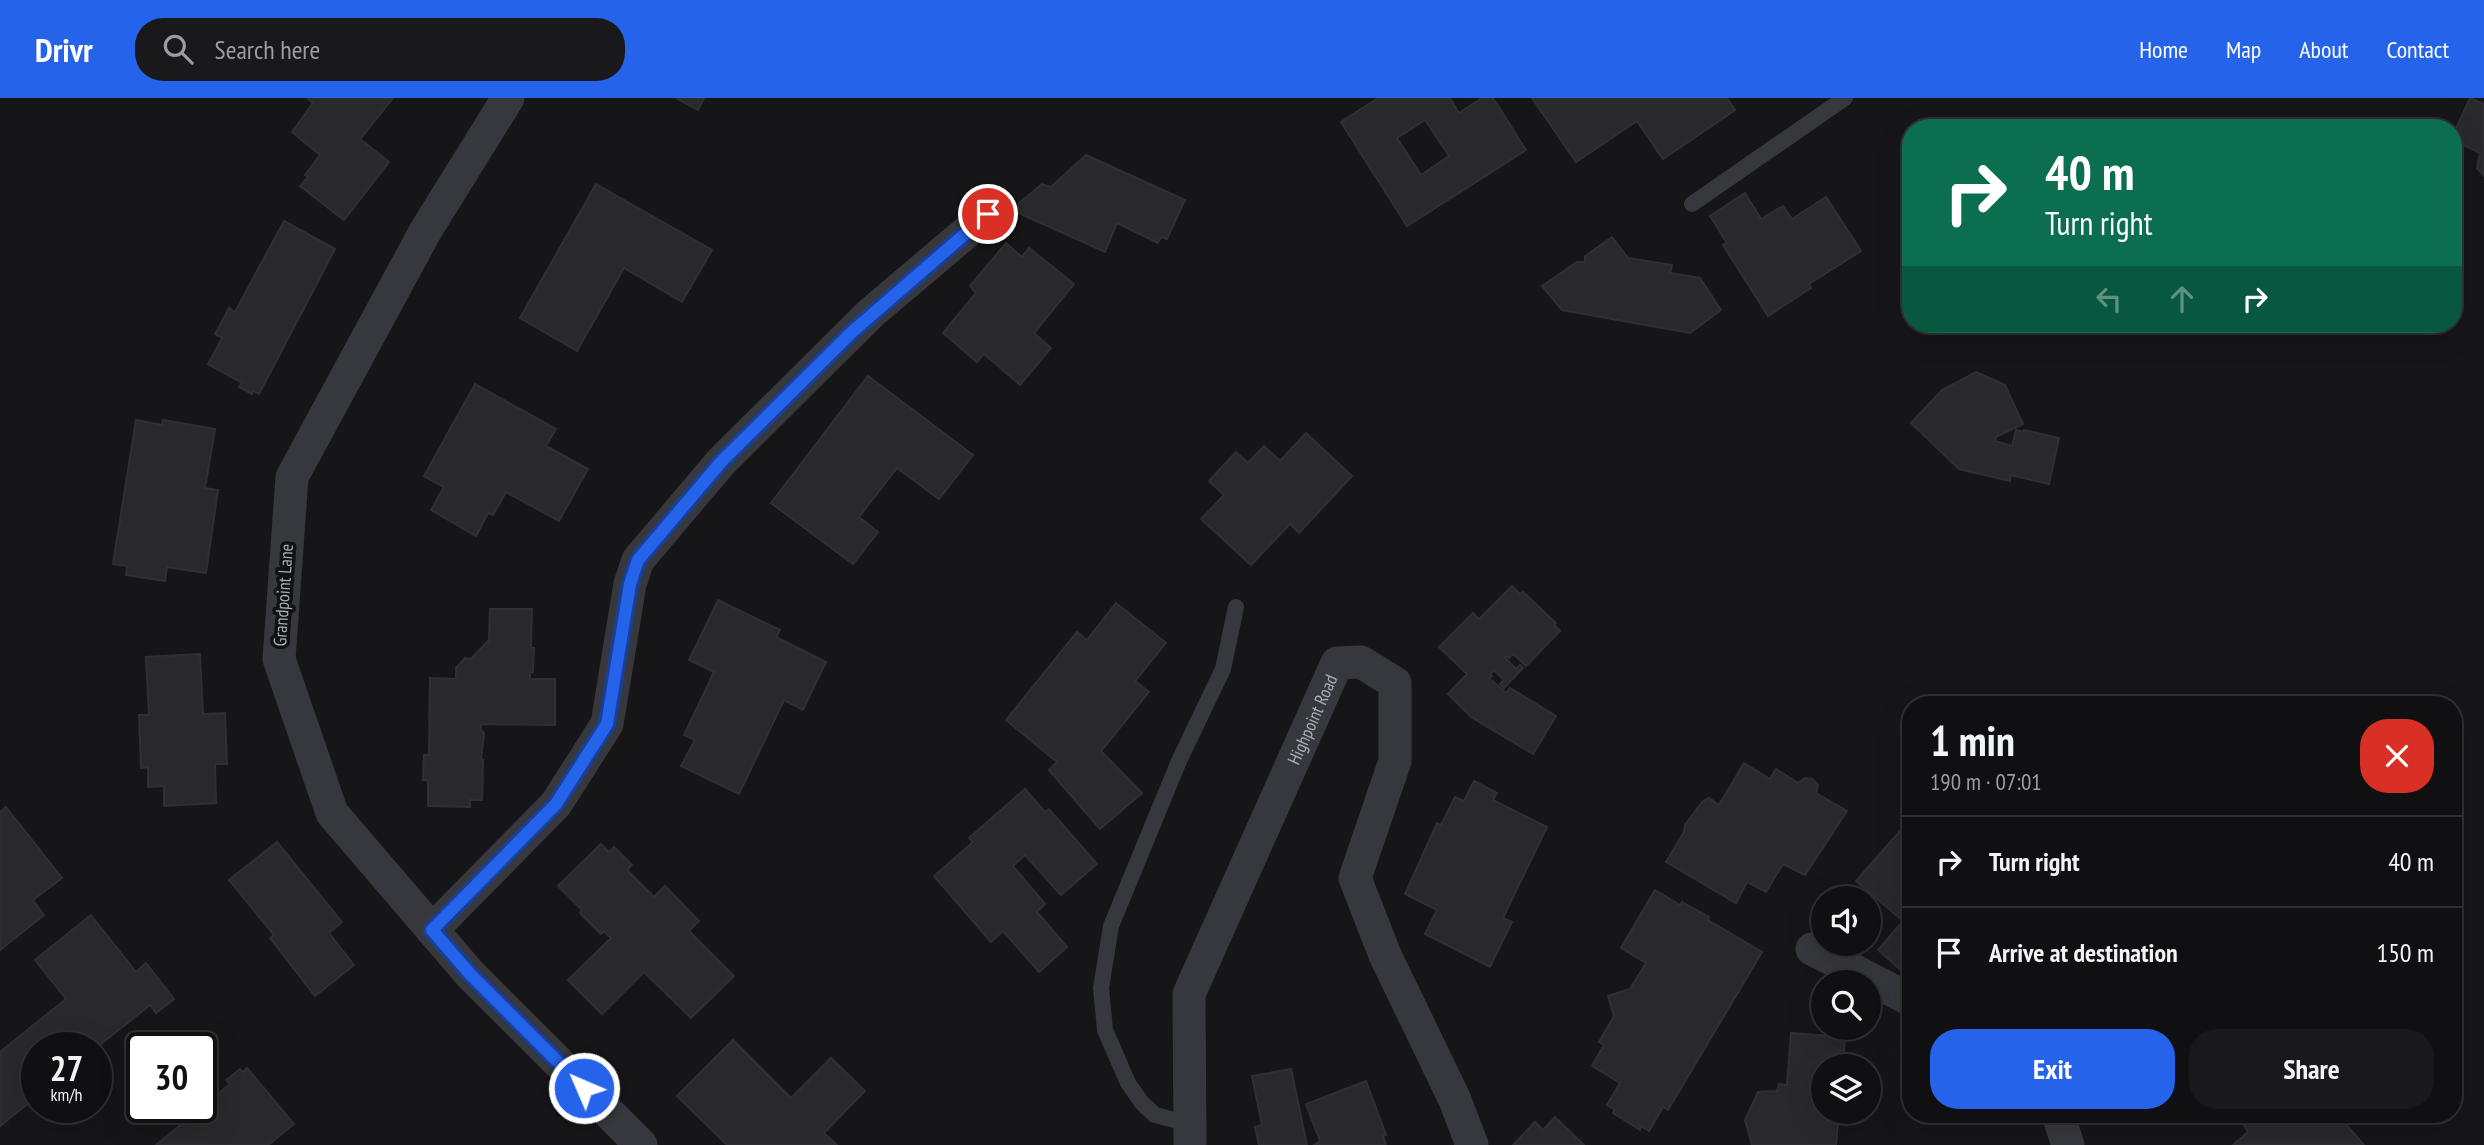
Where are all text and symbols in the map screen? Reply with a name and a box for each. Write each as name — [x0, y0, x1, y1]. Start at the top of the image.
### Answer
search box — [135, 18, 625, 81]
text: Drivr — [35, 28, 93, 71]
icon: search — [159, 30, 197, 68]
text: Search here — [215, 33, 320, 66]
text: Home — [2139, 34, 2188, 65]
text: Map — [2226, 34, 2261, 65]
text: About — [2299, 34, 2348, 65]
text: Contact — [2386, 34, 2449, 65]
text: 40 m — [2045, 140, 2134, 204]
icon: right — [1930, 147, 2021, 238]
pin — [958, 184, 1018, 244]
icon: arrive — [969, 195, 1007, 233]
text: Turn right — [2045, 202, 2153, 244]
icon: left — [2090, 280, 2128, 318]
icon: ahead — [2163, 280, 2201, 318]
icon: right — [2236, 280, 2274, 318]
street label: Grandpoint Lane — [268, 543, 298, 647]
street label: Highpoint Road — [1282, 671, 1342, 768]
text: 1 min — [1930, 713, 2015, 768]
button: close — [2360, 719, 2434, 793]
text: 190 m · 07:01 — [1930, 767, 2042, 796]
icon: right — [1930, 843, 1968, 881]
text: Turn right — [1989, 845, 2080, 878]
text: 40 m — [2388, 845, 2434, 878]
map controls — [1811, 886, 1881, 1124]
button: sound — [1811, 886, 1881, 956]
icon: arrive — [1930, 934, 1968, 972]
text: Arrive at destination — [1989, 936, 2178, 969]
text: 150 m — [2376, 936, 2434, 969]
button: search — [1811, 970, 1881, 1040]
button: Exit — [1930, 1029, 2175, 1109]
button: Share — [2189, 1029, 2434, 1109]
speed limit sign: 30 — [126, 1032, 217, 1123]
text: 27 — [50, 1045, 83, 1091]
position arrow — [547, 1051, 621, 1125]
button: layers — [1811, 1054, 1881, 1124]
text: km/h — [51, 1083, 82, 1106]

